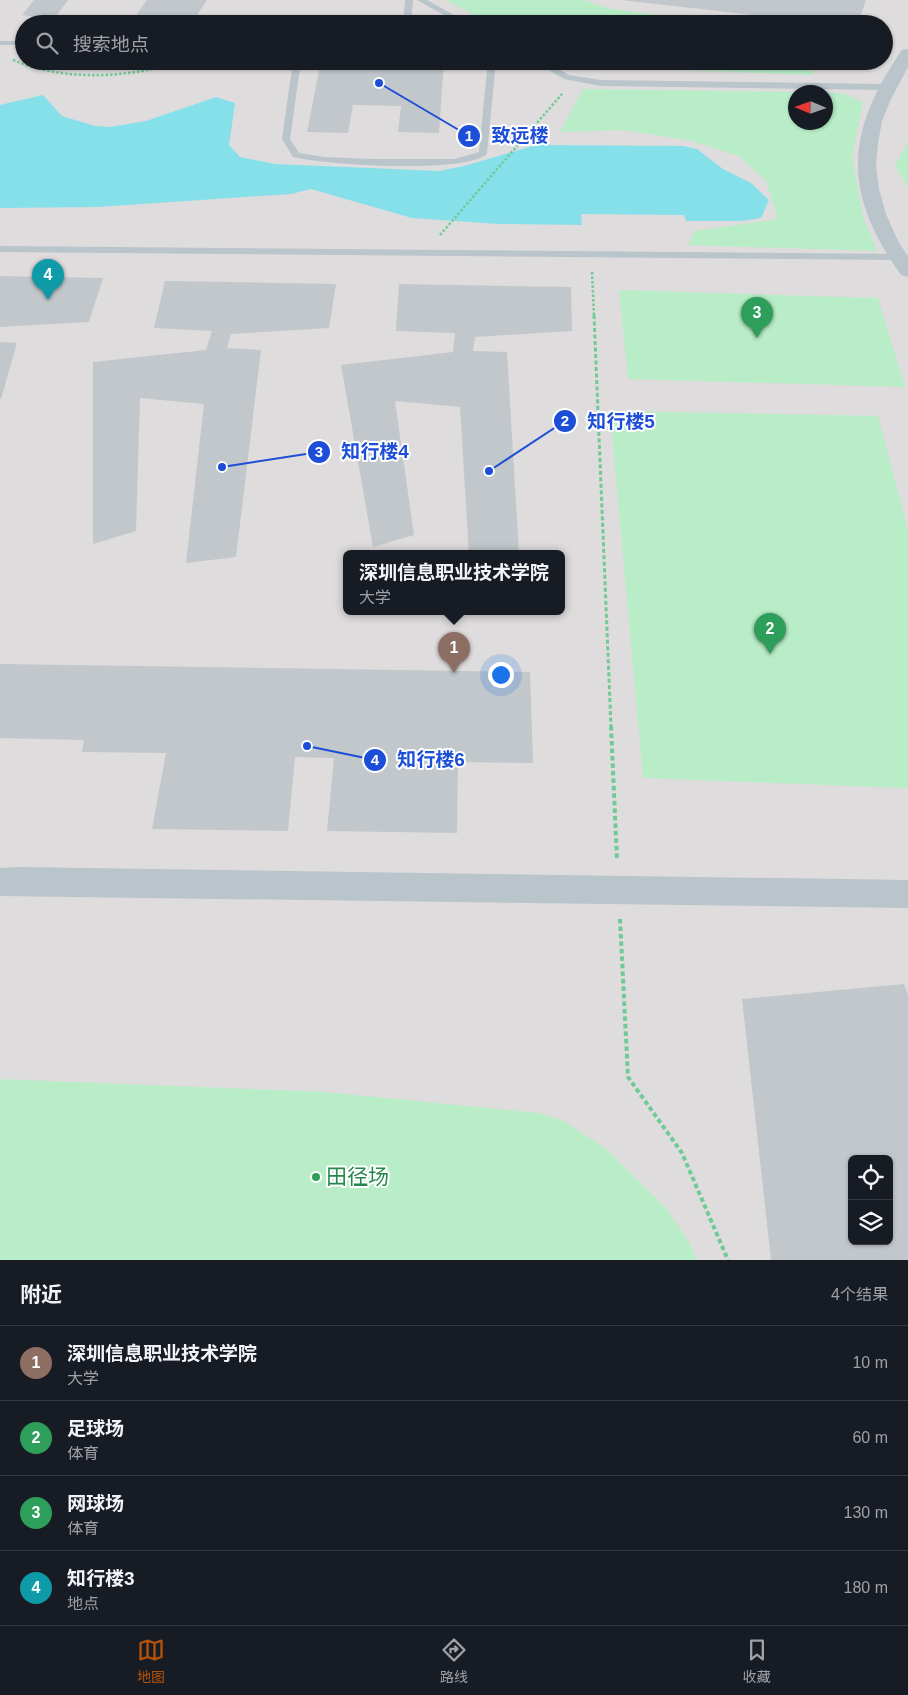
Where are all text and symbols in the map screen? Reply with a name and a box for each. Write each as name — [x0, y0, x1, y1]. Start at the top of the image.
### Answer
search box — [15, 15, 893, 70]
icon: search — [33, 29, 61, 57]
text: 搜索地点 — [73, 34, 149, 55]
north arrow — [788, 85, 833, 130]
callout: 致远楼 — [456, 119, 558, 153]
text: 致远楼 — [491, 125, 549, 146]
text: 1 — [465, 127, 473, 144]
pin: 4 — [32, 259, 64, 300]
pin: 3 — [741, 297, 773, 338]
callout: 知行楼5 — [552, 404, 665, 438]
text: 知行楼5 — [587, 411, 655, 432]
text: 2 — [561, 412, 569, 429]
callout: 知行楼4 — [306, 435, 419, 469]
text: 知行楼4 — [341, 441, 409, 462]
text: 3 — [315, 443, 323, 460]
popup — [343, 550, 565, 615]
text: 深圳信息职业技术学院 — [359, 562, 549, 583]
text: 大学 — [359, 589, 391, 606]
pin: 2 — [754, 613, 786, 654]
pin: 1 — [438, 632, 470, 673]
your location — [488, 662, 514, 688]
callout: 知行楼6 — [363, 743, 475, 777]
text: 知行楼6 — [397, 749, 465, 770]
text: 4 — [371, 751, 380, 768]
map controls — [848, 1155, 893, 1245]
button: locate — [848, 1155, 893, 1200]
place label: 田径场 — [326, 1165, 389, 1188]
marker: 田径场 — [310, 1171, 322, 1183]
button: layers — [848, 1200, 893, 1245]
text: 附近 — [20, 1283, 62, 1306]
text: 4个结果 — [831, 1286, 888, 1303]
text: 深圳信息职业技术学院 — [67, 1343, 257, 1364]
text: 1 — [32, 1354, 40, 1371]
text: 10 m — [852, 1354, 888, 1371]
text: 大学 — [67, 1370, 99, 1387]
text: 足球场 — [67, 1418, 124, 1439]
text: 2 — [32, 1429, 40, 1446]
text: 60 m — [852, 1429, 888, 1446]
text: 体育 — [67, 1445, 99, 1462]
text: 网球场 — [67, 1493, 124, 1514]
text: 3 — [32, 1504, 40, 1521]
text: 130 m — [844, 1504, 888, 1521]
text: 体育 — [67, 1520, 99, 1537]
text: 知行楼3 — [67, 1568, 135, 1589]
text: 4 — [32, 1579, 40, 1596]
text: 180 m — [844, 1579, 888, 1596]
text: 地点 — [67, 1595, 99, 1612]
tab: 地图 — [137, 1636, 165, 1686]
tab: 路线 — [440, 1636, 468, 1686]
tab: 收藏 — [743, 1636, 771, 1686]

